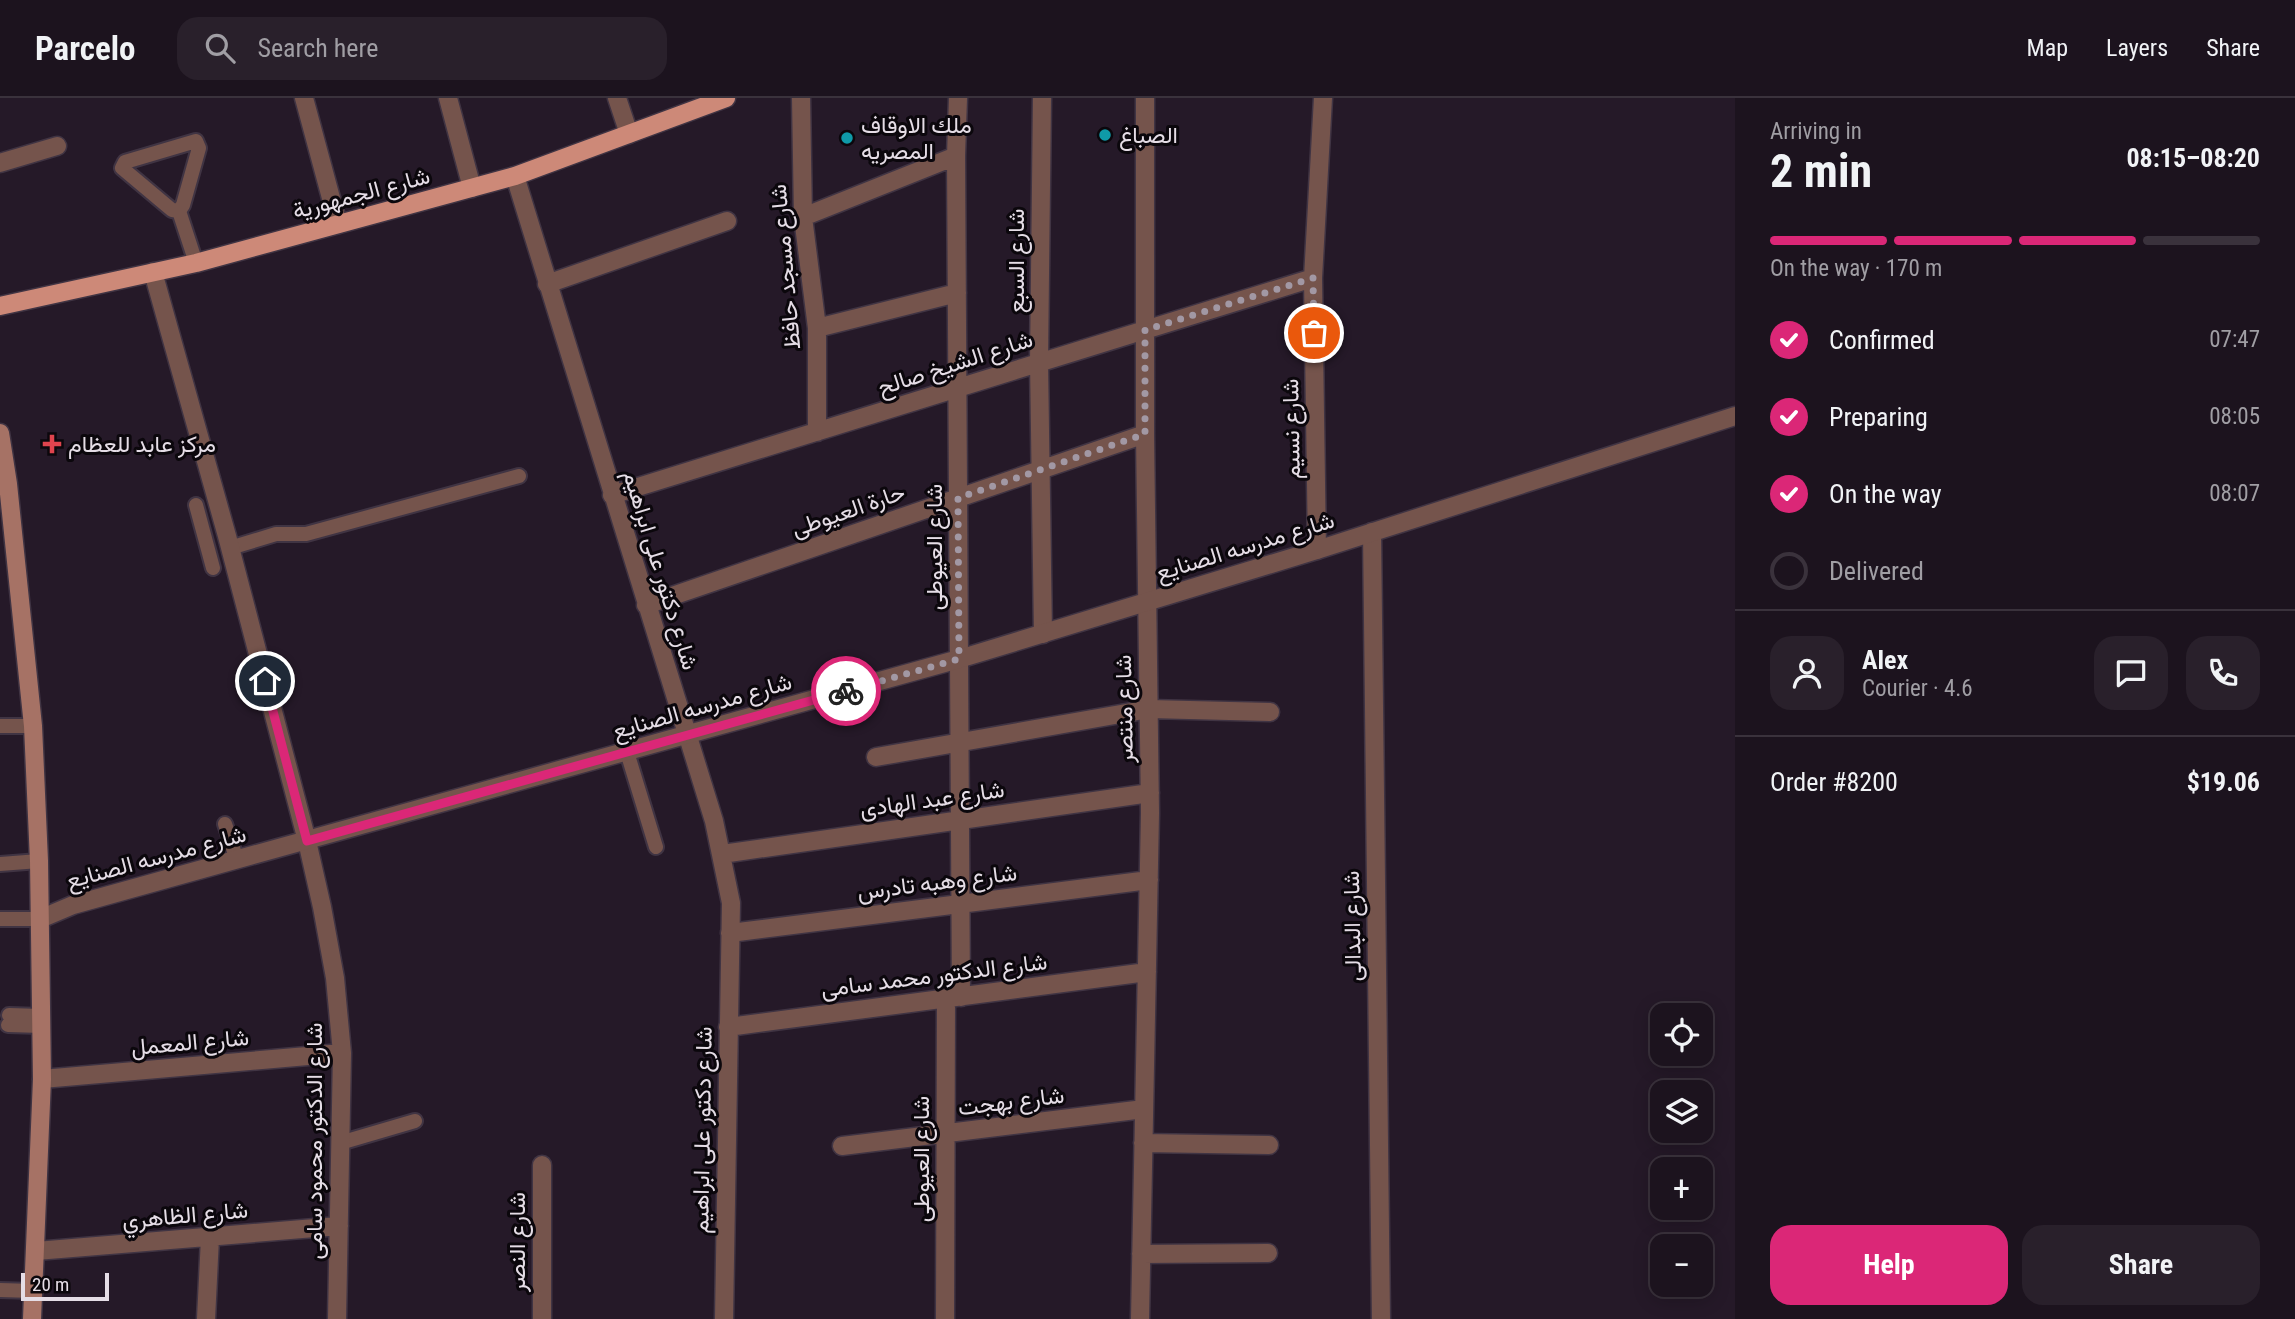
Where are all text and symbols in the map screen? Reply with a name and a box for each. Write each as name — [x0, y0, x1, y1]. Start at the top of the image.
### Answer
search box — [177, 17, 667, 80]
text: Parcelo — [35, 29, 135, 68]
icon: search — [201, 29, 239, 67]
text: Search here — [257, 33, 378, 63]
text: Map — [2027, 34, 2068, 62]
text: Layers — [2106, 34, 2168, 62]
text: Share — [2206, 34, 2260, 62]
place label: ملك الاوقاف المصريه — [861, 112, 972, 166]
text: Arriving in — [1770, 118, 1862, 145]
place label: الصباغ — [1119, 122, 1178, 151]
marker: الصباغ — [1097, 127, 1113, 143]
marker: ملك الاوقاف المصريه — [839, 130, 855, 146]
text: 08:15–08:20 — [2126, 143, 2260, 173]
text: 2 min — [1770, 144, 1872, 198]
street label: شارع الجمهورية — [290, 162, 433, 227]
street label: شارع مسجد حافظ — [765, 183, 808, 351]
street label: شارع السبع — [1003, 209, 1032, 313]
text: On the way · 170 m — [1770, 255, 1942, 282]
pin — [1284, 303, 1344, 363]
icon: bag — [1295, 314, 1333, 352]
icon: check — [1770, 321, 1808, 359]
text: Confirmed — [1829, 325, 1935, 355]
street label: شارع الشيخ صالح — [874, 326, 1037, 403]
text: 07:47 — [2209, 326, 2260, 353]
street label: شارع نسيم — [1277, 379, 1308, 479]
icon: check — [1770, 398, 1808, 436]
text: Preparing — [1829, 402, 1928, 432]
text: 08:05 — [2209, 403, 2260, 430]
place label: مركز عابد للعظام — [68, 431, 216, 459]
marker: مركز عابد للعظام — [42, 434, 62, 454]
street label: شارع دكتور على ابراهيم — [615, 467, 704, 674]
icon: check — [1770, 475, 1808, 513]
street label: حارة العيوطى — [788, 478, 909, 543]
text: On the way — [1829, 479, 1942, 509]
text: 08:07 — [2209, 480, 2260, 507]
street label: شارع العيوطى — [921, 484, 950, 610]
street label: شارع مدرسه الصنايع — [1153, 506, 1338, 588]
text: Delivered — [1829, 556, 1924, 586]
button: person — [1770, 636, 1844, 710]
button: chat — [2094, 636, 2168, 710]
button: phone — [2186, 636, 2260, 710]
text: Alex — [1862, 645, 1908, 675]
pin — [235, 651, 295, 711]
street label: شارع منتصر — [1110, 655, 1141, 764]
courier — [811, 656, 881, 726]
icon: home — [246, 662, 284, 700]
street label: شارع مدرسه الصنايع — [609, 668, 795, 747]
icon: bike — [827, 672, 865, 710]
text: Courier · 4.6 — [1862, 675, 1973, 702]
text: Order #8200 — [1770, 767, 1898, 797]
text: $19.06 — [2187, 767, 2260, 797]
street label: شارع عبد الهادى — [858, 776, 1006, 825]
street label: شارع مدرسه الصنايع — [63, 820, 250, 896]
street label: شارع وهبه تادرس — [856, 859, 1019, 908]
street label: شارع البدالى — [1338, 870, 1369, 982]
street label: شارع الدكتور محمد سامى — [819, 948, 1049, 1005]
map controls — [1650, 1003, 1713, 1297]
button: locate — [1650, 1003, 1713, 1066]
street label: شارع الدكتور محمود سامى — [301, 1023, 330, 1259]
street label: شارع المعمل — [130, 1024, 250, 1063]
street label: شارع دكتور على ابراهيم — [687, 1026, 720, 1234]
button: layers — [1650, 1080, 1713, 1143]
street label: شارع بهجت — [956, 1082, 1066, 1123]
street label: شارع العيوطى — [908, 1096, 937, 1222]
button: + — [1650, 1157, 1713, 1220]
street label: شارع النصر — [504, 1192, 533, 1293]
street label: شارع الظاهري — [121, 1197, 249, 1239]
button: Help — [1770, 1225, 2008, 1305]
button: Share — [2022, 1225, 2260, 1305]
button: − — [1650, 1234, 1713, 1297]
scale bar — [21, 1270, 108, 1302]
text: 20 m — [32, 1273, 69, 1296]

